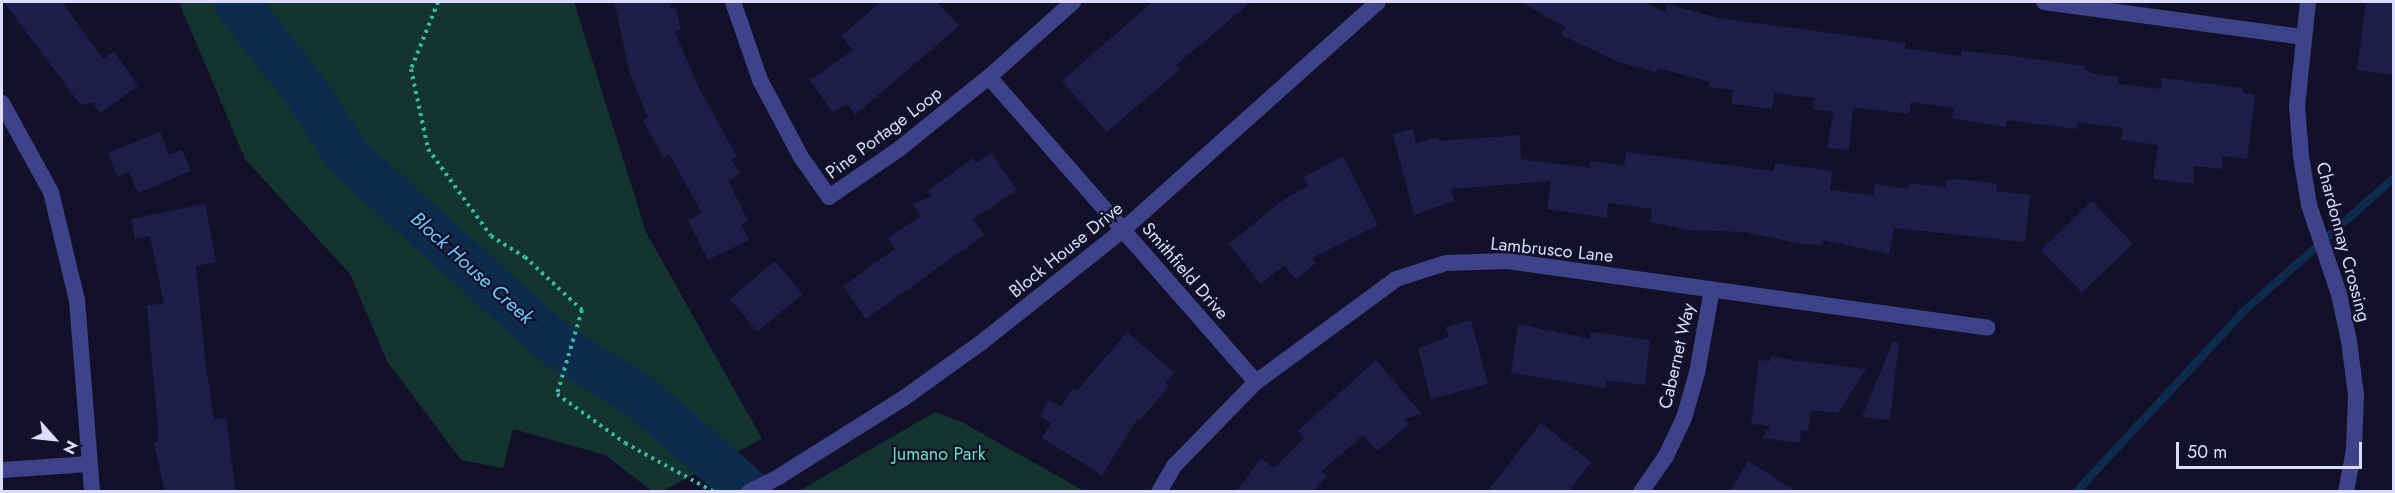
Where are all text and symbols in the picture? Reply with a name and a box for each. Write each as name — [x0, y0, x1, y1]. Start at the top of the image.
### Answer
street label: Pine Portage Loop — [822, 82, 946, 184]
street label: Chardonnay Crossing — [2311, 160, 2375, 324]
street label: Block House Drive — [1005, 198, 1127, 302]
water label: Block House Creek — [406, 207, 538, 329]
street label: Smithfield Drive — [1137, 218, 1233, 324]
street label: Lambrusco Lane — [1490, 233, 1614, 267]
street label: Cabernet Way — [1654, 301, 1700, 411]
north arrow — [24, 409, 84, 469]
scale bar — [2179, 430, 2365, 468]
text: N — [57, 437, 84, 458]
text: 50 m — [2187, 439, 2227, 465]
park label: Jumano Park — [892, 443, 986, 465]

